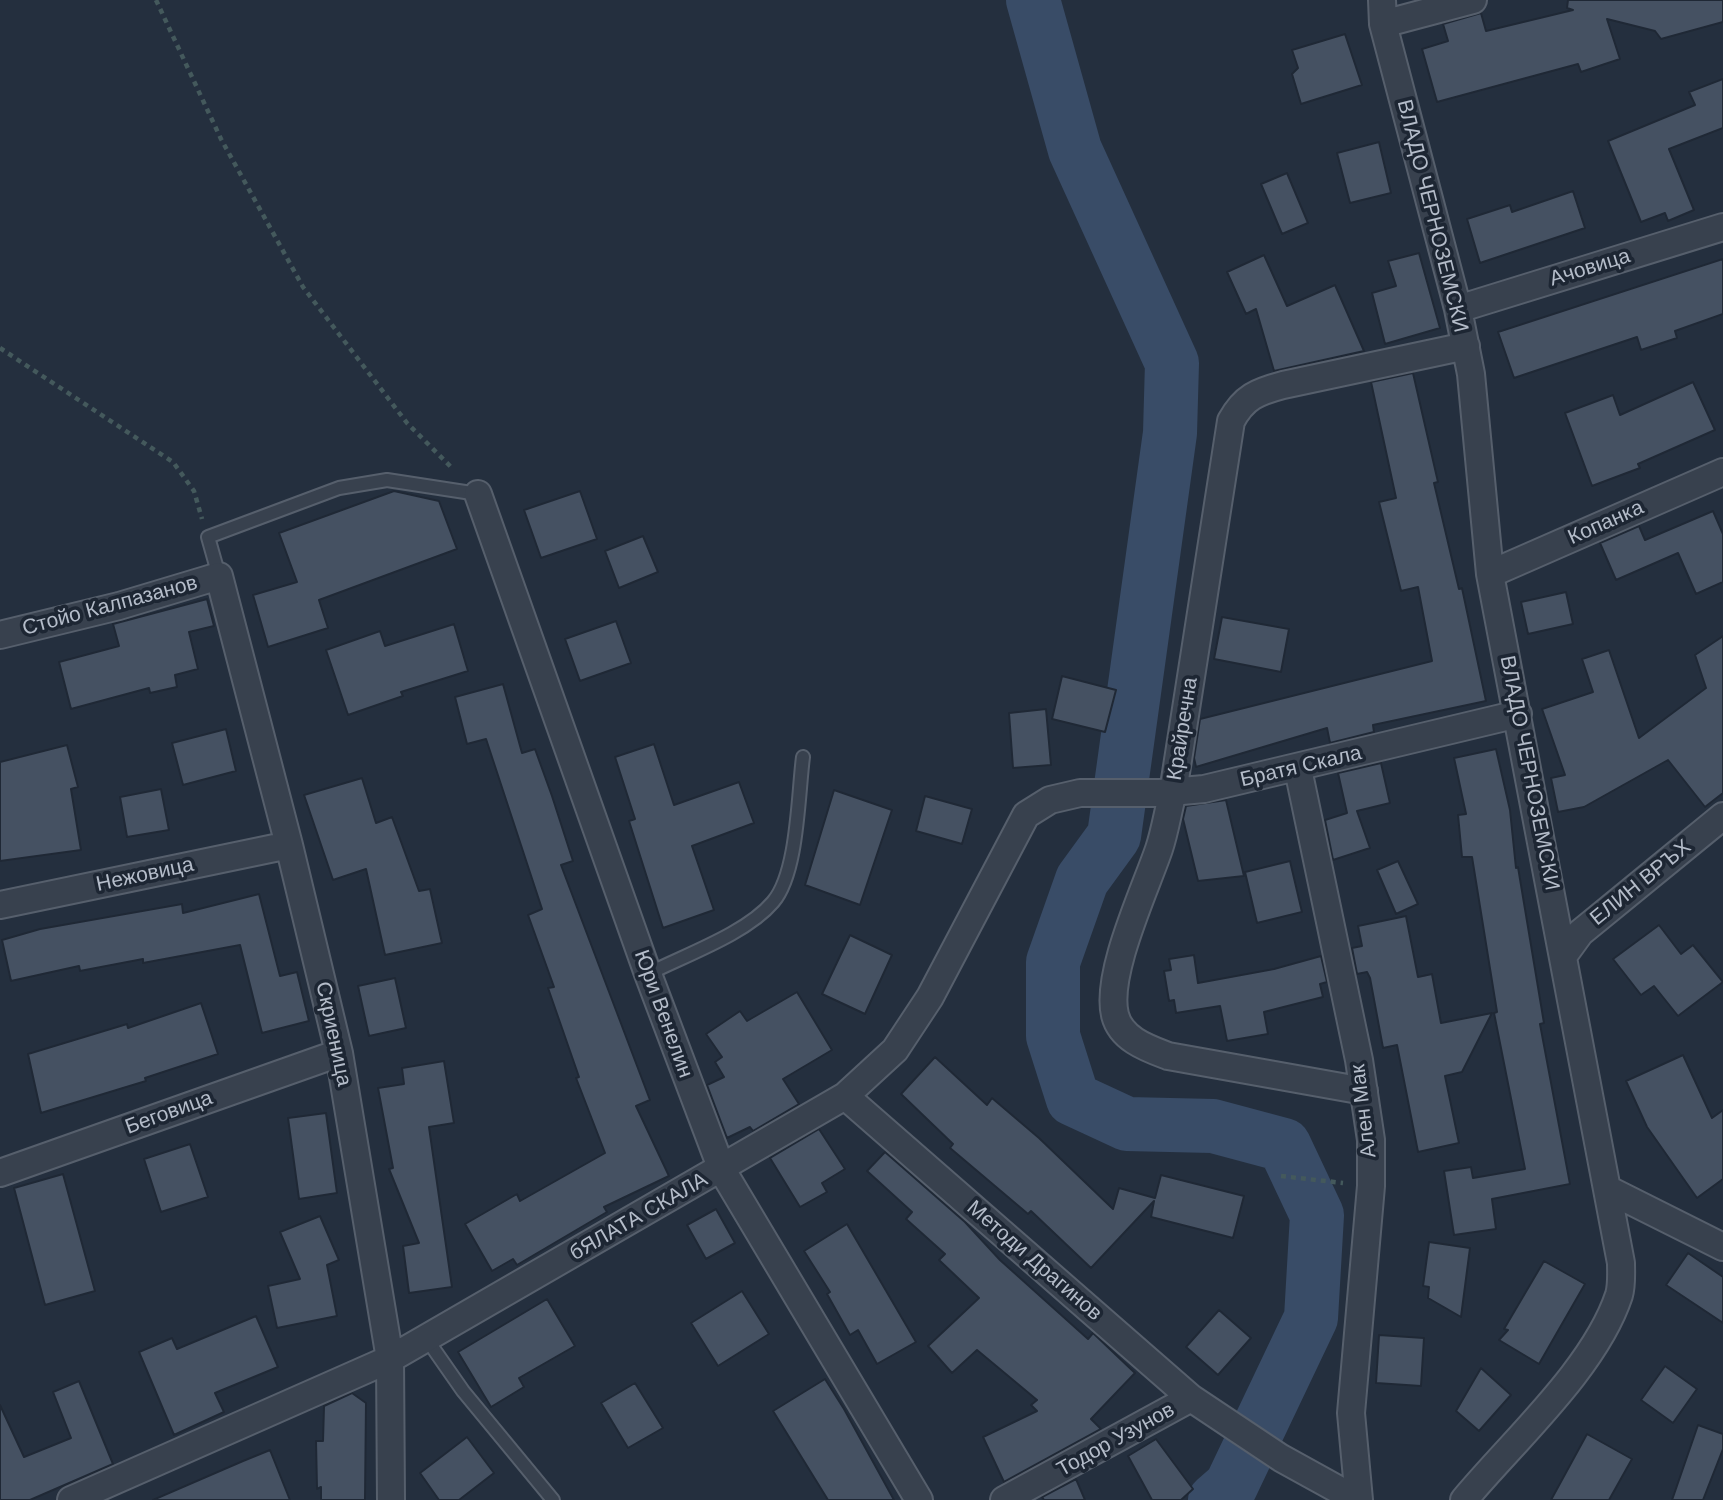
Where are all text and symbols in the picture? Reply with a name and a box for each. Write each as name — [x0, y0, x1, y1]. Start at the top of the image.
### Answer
street label: ВЛАДО ЧЕРНОЗЕМСКИ — [1391, 97, 1473, 335]
street label: Ачовица — [1547, 244, 1633, 292]
street label: Копанка — [1564, 495, 1648, 551]
street label: Стойо Калпазанов — [20, 571, 200, 641]
street label: ВЛАДО ЧЕРНОЗЕМСКИ — [1494, 653, 1564, 893]
street label: Крайречна — [1162, 676, 1204, 782]
street label: Братя Скала — [1238, 741, 1364, 793]
street label: ЕЛИН ВРЪХ — [1585, 835, 1697, 931]
street label: Нежовица — [94, 852, 196, 898]
street label: Юри Венелин — [628, 947, 698, 1081]
street label: Скриеница — [310, 979, 356, 1089]
street label: Ален Мак — [1346, 1063, 1382, 1159]
street label: Беговица — [122, 1086, 216, 1140]
street label: бЯЛАТА СКАЛА — [566, 1167, 712, 1267]
street label: Методи Драгинов — [961, 1196, 1107, 1326]
street label: Тодор Узунов — [1053, 1397, 1179, 1483]

